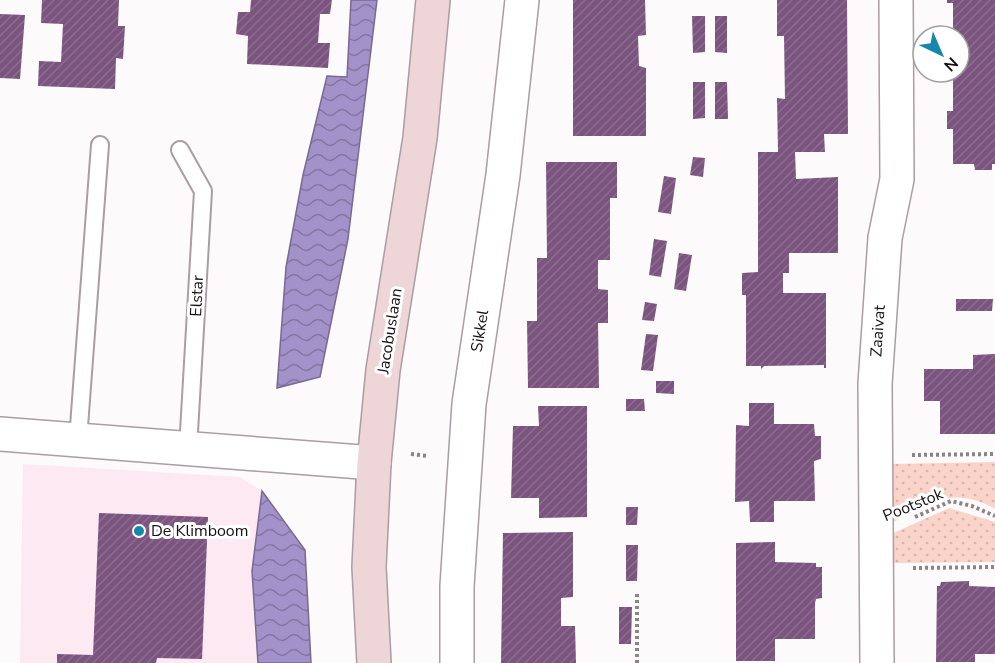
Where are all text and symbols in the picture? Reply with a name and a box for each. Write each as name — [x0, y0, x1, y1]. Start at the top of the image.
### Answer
north arrow — [911, 24, 971, 84]
text: N — [939, 52, 963, 76]
street label: Elstar — [185, 274, 209, 317]
street label: Jacobuslaan — [372, 287, 408, 376]
street label: Zaaivat — [865, 304, 891, 358]
street label: Sikkel — [466, 308, 494, 354]
street label: Pootstok — [880, 483, 947, 527]
place label: De Klimboom — [151, 520, 248, 542]
marker: De Klimboom — [132, 524, 146, 538]

